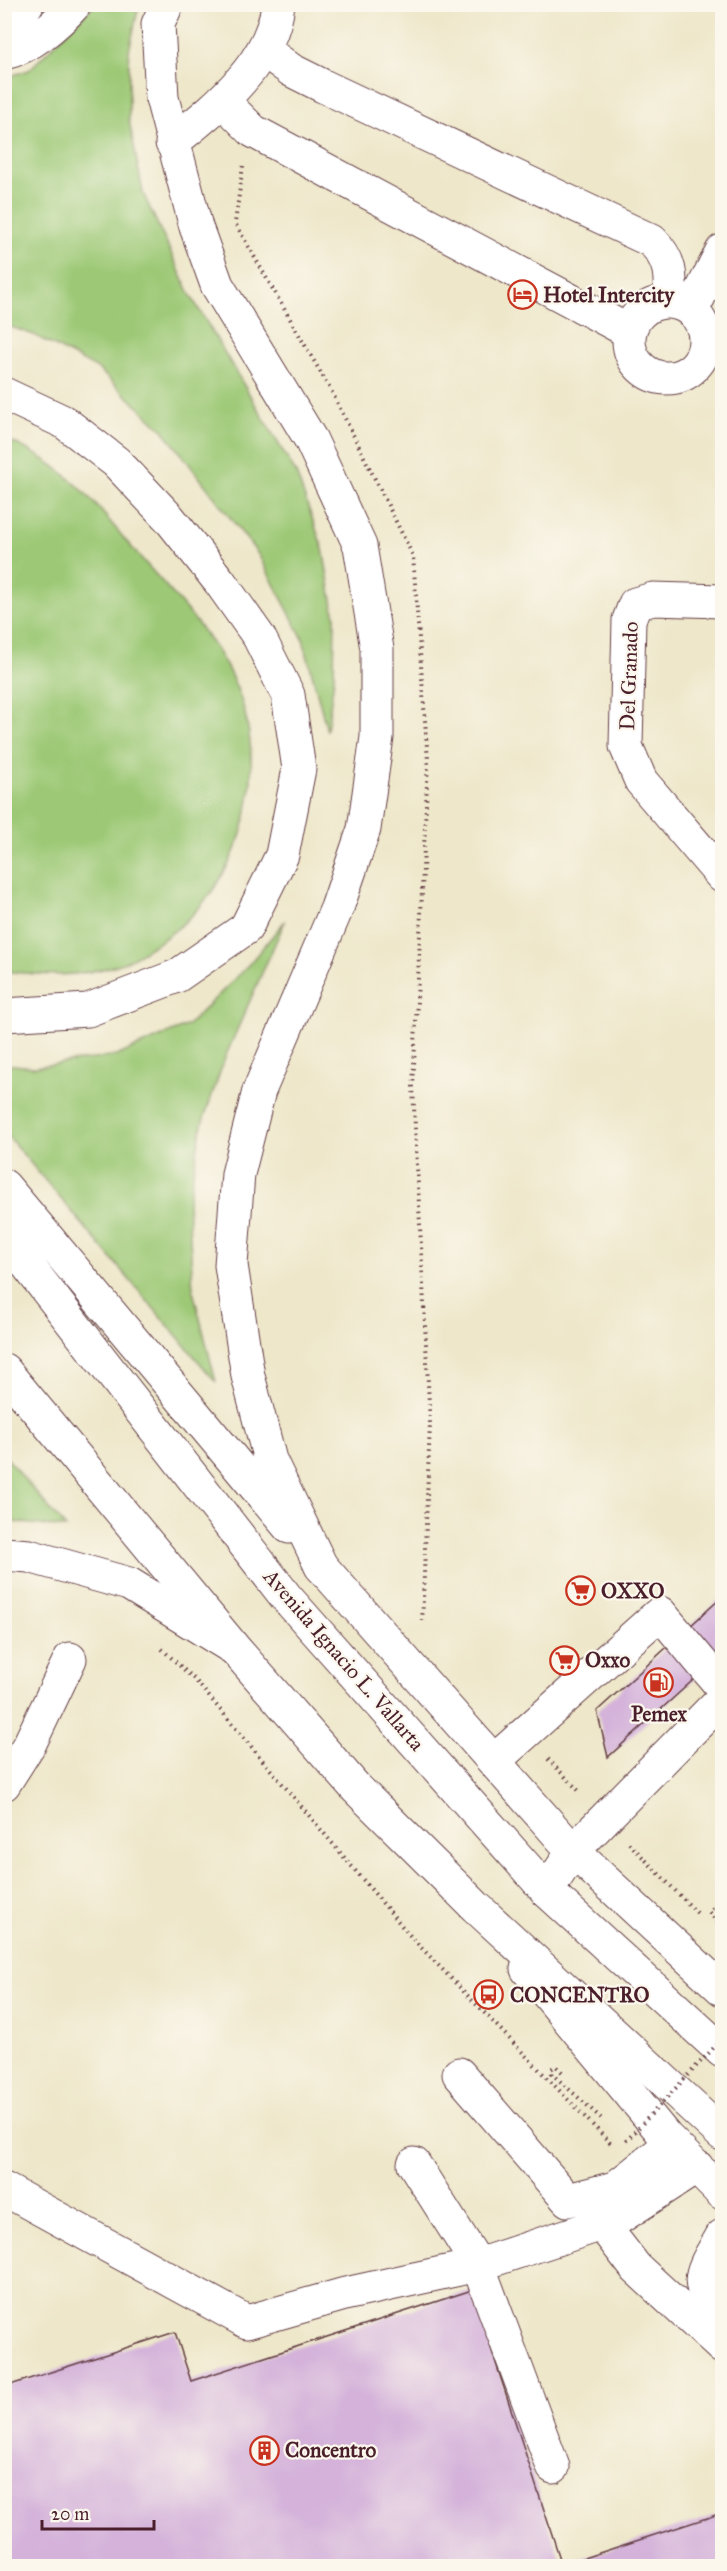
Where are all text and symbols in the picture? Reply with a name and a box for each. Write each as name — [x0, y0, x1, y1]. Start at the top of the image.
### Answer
hotel icon: Hotel Intercity — [506, 279, 538, 311]
place label: Hotel Intercity — [543, 282, 675, 308]
street label: Del Granado — [614, 621, 644, 731]
street label: Avenida Ignacio L. Vallarta — [257, 1563, 430, 1756]
supermarket icon: OXXO — [564, 1575, 596, 1607]
place label: OXXO — [601, 1578, 665, 1604]
supermarket icon: Oxxo — [548, 1644, 580, 1676]
place label: Oxxo — [585, 1647, 630, 1673]
fuel station icon: Pemex — [643, 1667, 675, 1699]
place label: Pemex — [631, 1701, 688, 1727]
bus stop icon: CONCENTRO — [473, 1979, 505, 2011]
place label: CONCENTRO — [510, 1982, 650, 2008]
building icon: Concentro — [248, 2434, 280, 2466]
place label: Concentro — [285, 2437, 376, 2463]
scale bar — [42, 2493, 154, 2531]
text: 20 m — [51, 2503, 89, 2525]

